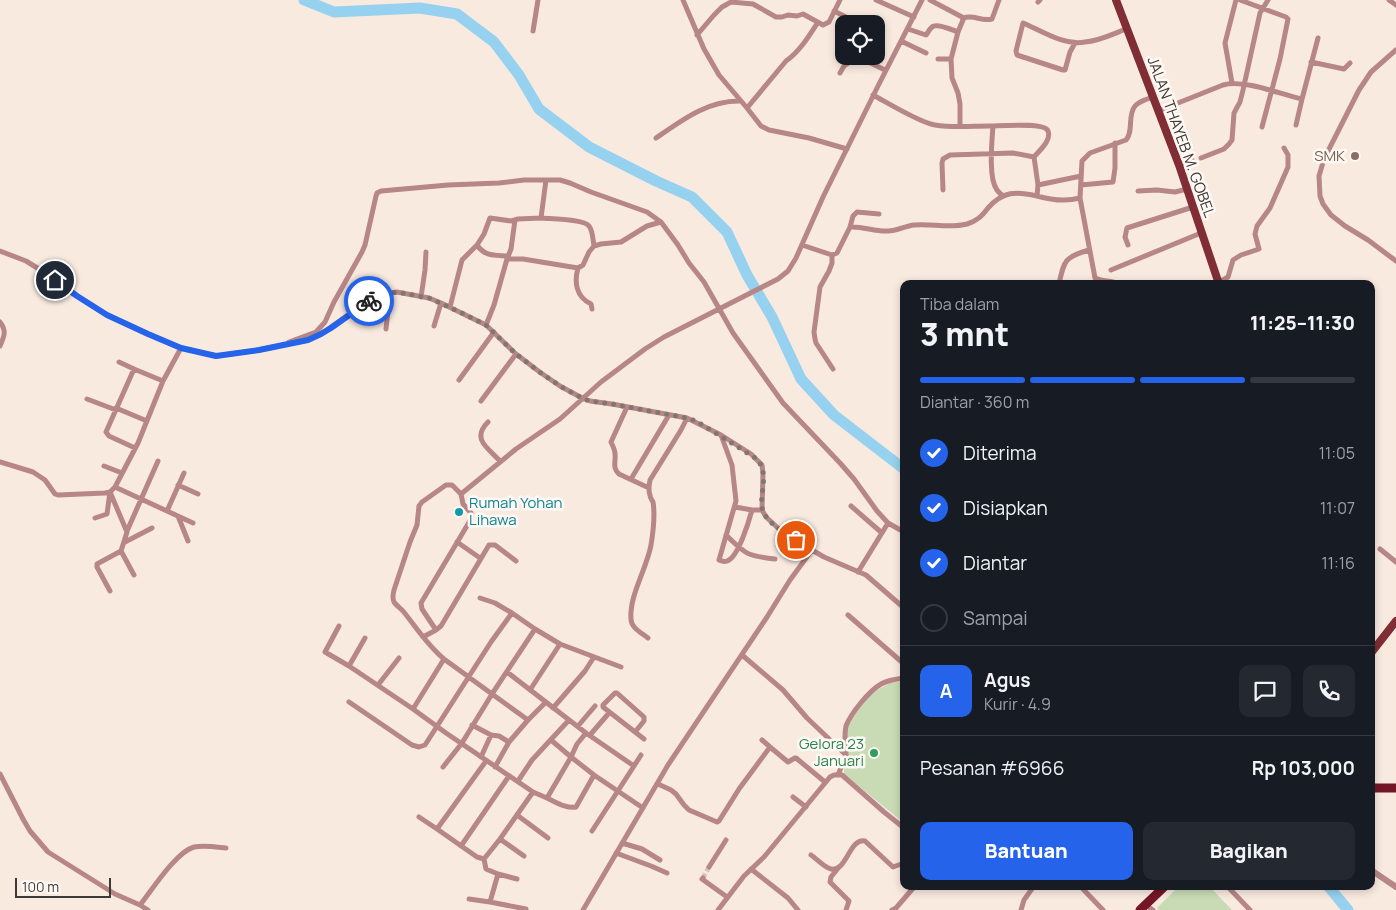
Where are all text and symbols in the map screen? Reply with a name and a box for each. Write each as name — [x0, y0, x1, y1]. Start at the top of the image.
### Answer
map controls — [835, 15, 885, 65]
button: locate — [835, 15, 885, 65]
street label: JALAN THAYEB M. GOBEL — [1143, 53, 1220, 220]
place label: SMK — [1314, 145, 1345, 166]
marker: SMK — [1349, 150, 1361, 162]
pin — [34, 259, 76, 301]
icon: home — [41, 266, 69, 294]
courier — [344, 276, 394, 326]
icon: bike — [355, 287, 383, 315]
text: Tiba dalam — [920, 293, 999, 315]
text: 11:25–11:30 — [1250, 310, 1355, 336]
text: 3 mnt — [920, 312, 1009, 356]
text: Diantar · 360 m — [920, 391, 1029, 413]
icon: check — [920, 439, 948, 467]
text: Diterima — [963, 440, 1036, 466]
text: 11:05 — [1319, 442, 1355, 464]
place label: Rumah Yohan Lihawa — [469, 492, 563, 530]
icon: check — [920, 494, 948, 522]
text: Disiapkan — [963, 495, 1048, 521]
text: 11:07 — [1320, 497, 1355, 519]
marker: Rumah Yohan Lihawa — [453, 506, 465, 518]
pin — [775, 519, 817, 561]
icon: bag — [782, 526, 810, 554]
icon: check — [920, 549, 948, 577]
text: Diantar — [963, 550, 1027, 576]
text: 11:16 — [1322, 552, 1355, 574]
text: Sampai — [963, 605, 1028, 631]
button: chat — [1239, 665, 1291, 717]
button: phone — [1303, 665, 1355, 717]
text: Agus — [984, 667, 1031, 693]
text: A — [940, 678, 952, 704]
text: Kurir · 4.9 — [984, 693, 1051, 715]
place label: Gelora 23 Januari — [799, 733, 864, 771]
marker: Gelora 23 Januari — [868, 747, 880, 759]
text: Pesanan #6966 — [920, 755, 1064, 781]
text: Rp 103,000 — [1252, 755, 1355, 781]
button: Bantuan — [920, 822, 1133, 880]
button: Bagikan — [1143, 822, 1355, 880]
scale bar — [15, 875, 111, 898]
text: 100 m — [22, 877, 59, 896]

